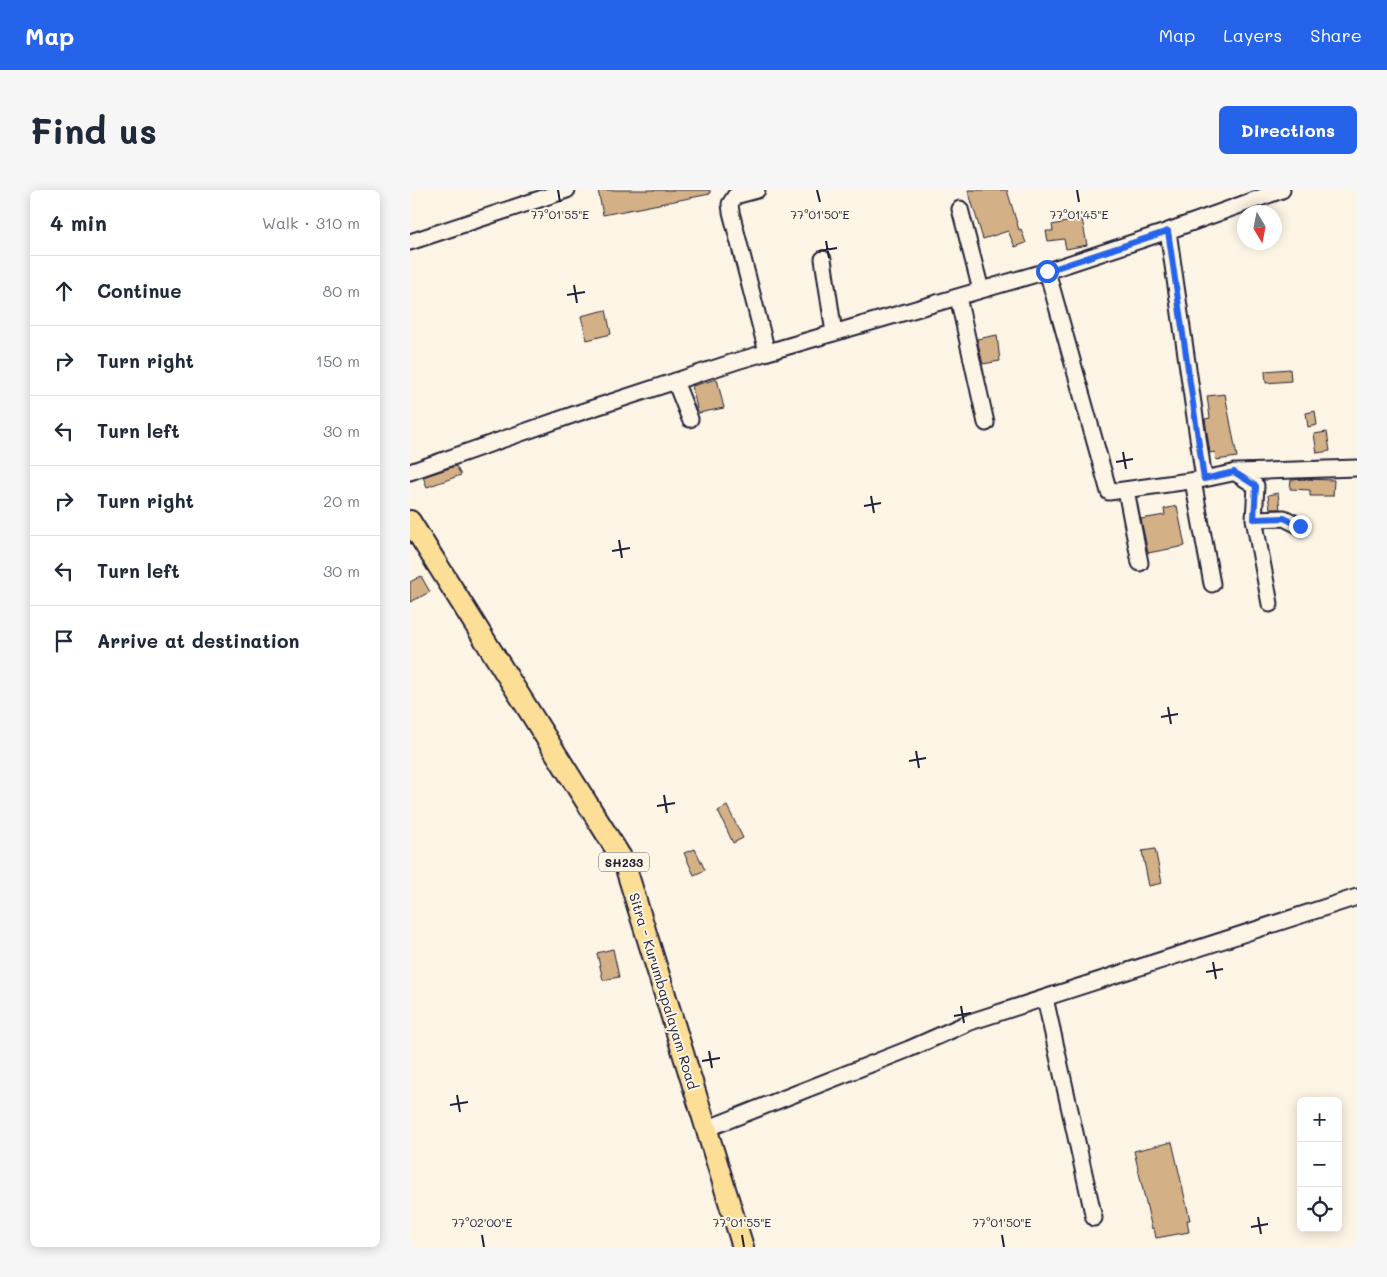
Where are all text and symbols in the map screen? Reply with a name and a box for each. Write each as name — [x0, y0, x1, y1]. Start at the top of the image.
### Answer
text: Map — [25, 20, 74, 51]
text: Map — [1159, 23, 1195, 47]
text: Layers — [1223, 23, 1282, 47]
text: Share — [1310, 23, 1362, 47]
button: Directions — [1219, 106, 1357, 154]
text: Find us — [30, 107, 157, 153]
north arrow — [1237, 205, 1282, 250]
text: 77°01'55"E — [531, 206, 589, 222]
text: 77°01'50"E — [791, 206, 850, 222]
text: 77°01'45"E — [1050, 206, 1108, 222]
text: 4 min — [50, 209, 107, 236]
text: Walk · 310 m — [262, 212, 360, 233]
route start — [1036, 260, 1059, 283]
icon: ahead — [50, 277, 78, 305]
text: Continue — [97, 278, 182, 303]
text: 80 m — [323, 280, 360, 301]
icon: right — [50, 347, 78, 375]
text: Turn right — [97, 348, 194, 373]
text: 150 m — [316, 350, 360, 371]
icon: left — [50, 417, 78, 445]
text: Turn left — [97, 418, 180, 443]
text: 30 m — [323, 420, 360, 441]
icon: right — [50, 487, 78, 515]
text: Turn right — [97, 488, 194, 513]
text: 20 m — [323, 490, 360, 511]
route end — [1289, 515, 1312, 538]
icon: left — [50, 557, 78, 585]
text: Turn left — [97, 558, 180, 583]
text: 30 m — [323, 560, 360, 581]
icon: arrive — [50, 627, 78, 655]
text: Arrive at destination — [97, 628, 300, 653]
road number: SH233 — [599, 852, 649, 872]
street label: Sitra - Kurumbapalayam Road — [625, 890, 703, 1092]
map controls — [1297, 1097, 1342, 1232]
button: + — [1297, 1097, 1342, 1142]
button: − — [1297, 1142, 1342, 1187]
button: locate — [1297, 1187, 1342, 1232]
text: 77°02'00"E — [452, 1214, 512, 1230]
text: 77°01'55"E — [713, 1214, 771, 1230]
text: 77°01'50"E — [973, 1214, 1032, 1230]

